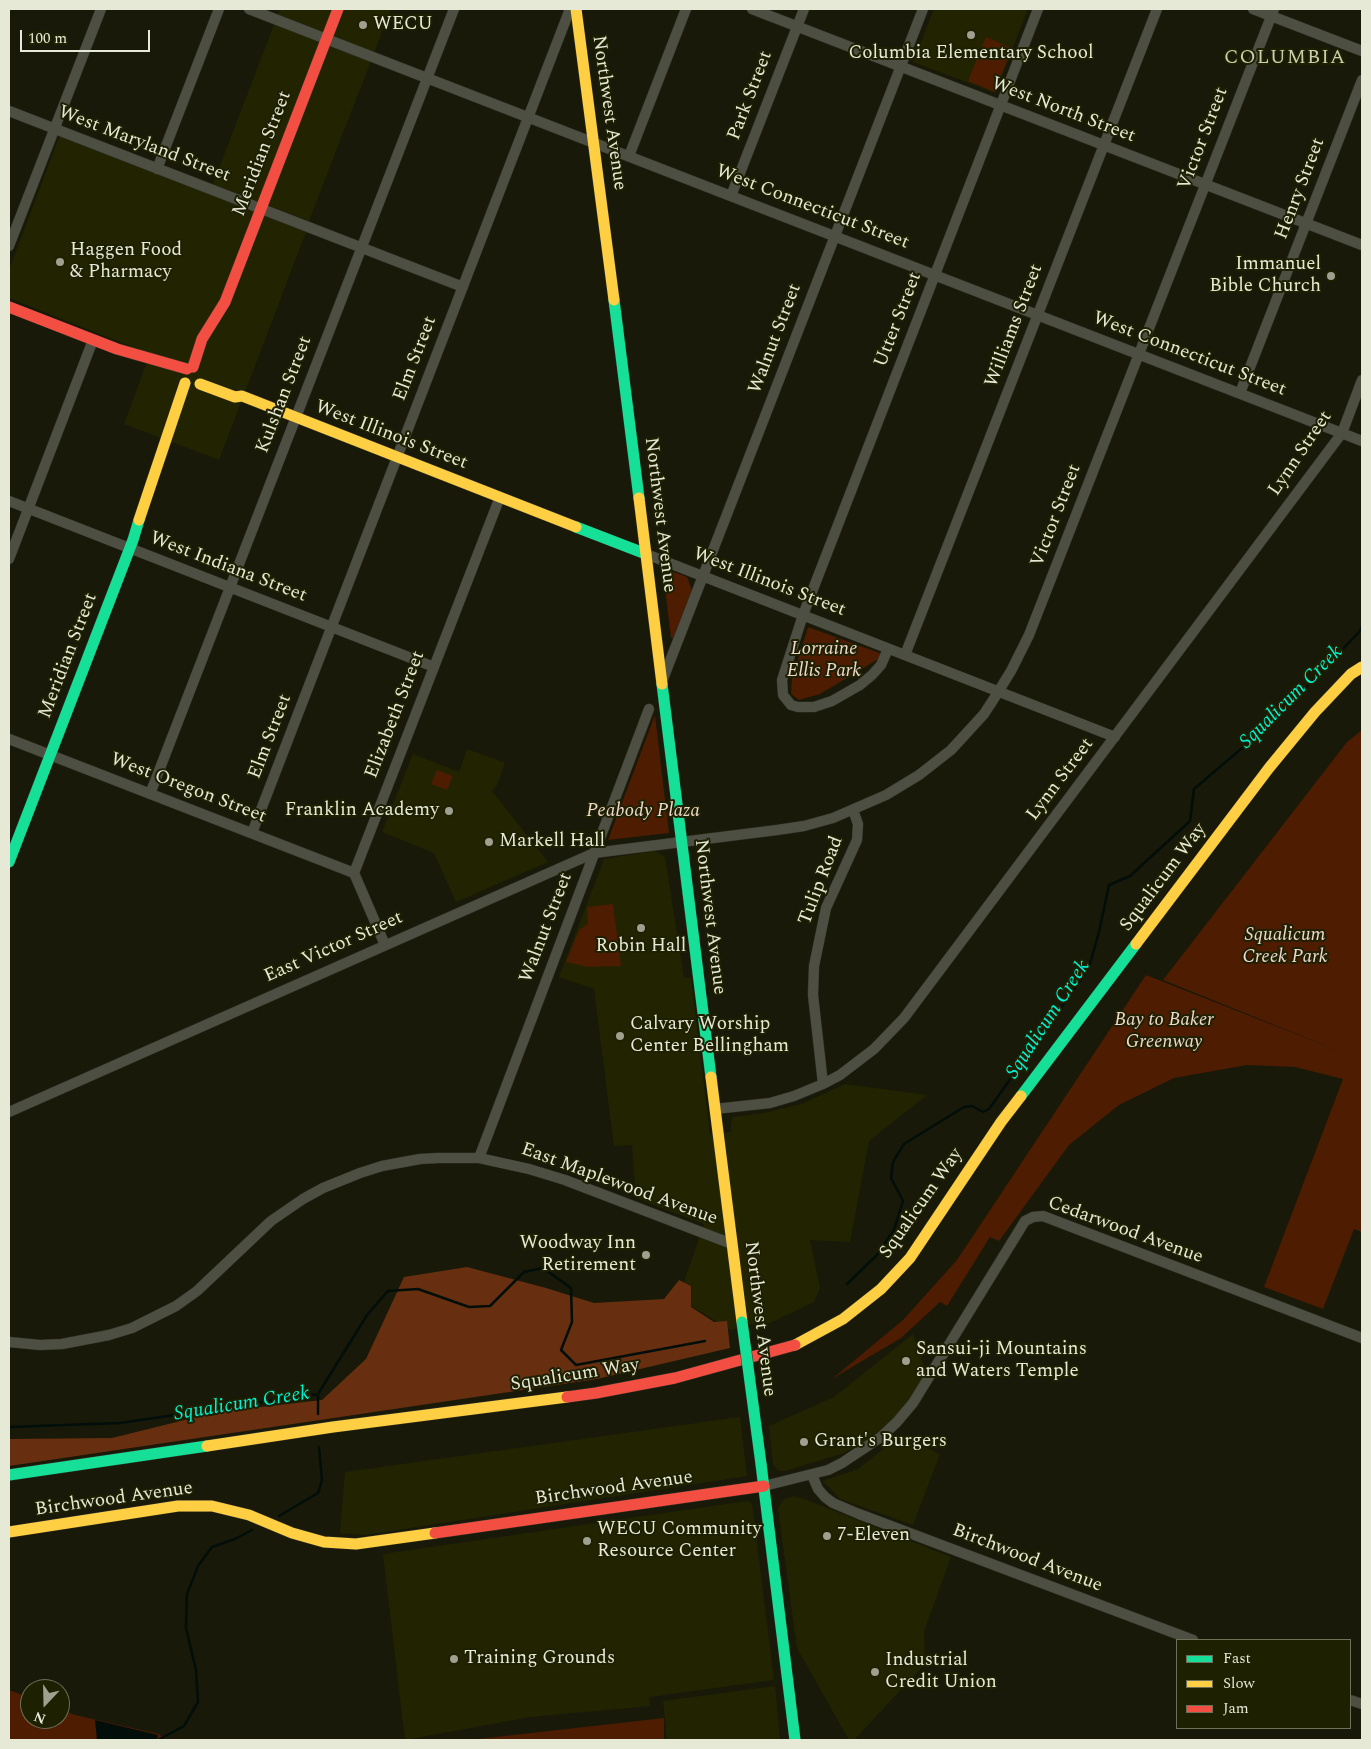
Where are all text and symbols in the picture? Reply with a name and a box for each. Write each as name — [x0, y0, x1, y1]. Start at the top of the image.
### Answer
place label: WECU — [373, 14, 433, 36]
marker: WECU — [357, 19, 369, 31]
scale bar — [22, 20, 152, 52]
text: 100 m — [28, 27, 67, 50]
marker: Columbia Elementary School — [965, 29, 977, 41]
street label: Northwest Avenue — [586, 34, 630, 192]
place label: Columbia Elementary School — [848, 43, 1094, 65]
district label: COLUMBIA — [1223, 47, 1347, 71]
street label: Park Street — [724, 48, 778, 144]
street label: West North Street — [988, 73, 1138, 149]
street label: Victor Street — [1174, 84, 1234, 194]
street label: Meridian Street — [229, 88, 297, 220]
street label: West Maryland Street — [55, 102, 233, 188]
street label: Henry Street — [1271, 135, 1331, 243]
street label: West Connecticut Street — [712, 161, 912, 255]
place label: Haggen Food & Pharmacy — [70, 240, 182, 284]
place label: Immanuel Bible Church — [1209, 254, 1321, 298]
marker: Haggen Food & Pharmacy — [54, 256, 66, 268]
street label: Williams Street — [981, 261, 1049, 391]
street label: Utter Street — [870, 269, 928, 371]
marker: Immanuel Bible Church — [1325, 270, 1337, 282]
street label: Walnut Street — [745, 281, 807, 397]
street label: West Connecticut Street — [1089, 308, 1289, 402]
street label: Elm Street — [389, 313, 443, 405]
street label: Kulshan Street — [252, 333, 318, 457]
street label: West Illinois Street — [312, 396, 470, 476]
street label: Lynn Street — [1264, 407, 1338, 501]
street label: Northwest Avenue — [638, 436, 680, 594]
street label: Victor Street — [1027, 461, 1087, 571]
street label: West Indiana Street — [146, 528, 310, 608]
street label: West Illinois Street — [690, 543, 848, 623]
street label: Meridian Street — [35, 590, 103, 722]
park label: Lorraine Ellis Park — [787, 639, 861, 683]
water label: Squalicum Creek — [1235, 641, 1349, 755]
street label: Elizabeth Street — [361, 648, 431, 782]
street label: Elm Street — [244, 691, 298, 783]
street label: Lynn Street — [1023, 734, 1099, 826]
street label: West Oregon Street — [107, 749, 269, 829]
place label: Franklin Academy — [285, 800, 439, 822]
park label: Peabody Plaza — [586, 801, 700, 823]
marker: Franklin Academy — [443, 805, 455, 817]
street label: Squalicum Way — [1116, 819, 1212, 937]
place label: Markell Hall — [499, 831, 605, 853]
street label: Tulip Road — [795, 833, 849, 929]
marker: Markell Hall — [483, 836, 495, 848]
street label: Northwest Avenue — [688, 838, 730, 996]
street label: Walnut Street — [516, 870, 578, 986]
street label: East Victor Street — [261, 907, 407, 989]
marker: Robin Hall — [635, 922, 647, 934]
park label: Squalicum Creek Park — [1242, 925, 1328, 969]
place label: Robin Hall — [596, 936, 686, 958]
water label: Squalicum Creek — [1002, 956, 1096, 1084]
park label: Bay to Baker Greenway — [1114, 1010, 1214, 1054]
place label: Calvary Worship Center Bellingham — [630, 1014, 789, 1058]
marker: Calvary Worship Center Bellingham — [614, 1030, 626, 1042]
street label: East Maplewood Avenue — [518, 1139, 720, 1231]
street label: Squalicum Way — [875, 1144, 969, 1264]
street label: Cedarwood Avenue — [1044, 1192, 1206, 1270]
place label: Woodway Inn Retirement — [520, 1233, 636, 1277]
street label: Northwest Avenue — [738, 1240, 780, 1398]
marker: Woodway Inn Retirement — [640, 1249, 652, 1261]
place label: Sansui-ji Mountains and Waters Temple — [916, 1339, 1087, 1383]
street label: Squalicum Way — [509, 1355, 641, 1397]
marker: Sansui-ji Mountains and Waters Temple — [900, 1355, 912, 1367]
water label: Squalicum Creek — [173, 1382, 311, 1428]
place label: Grant's Burgers — [814, 1431, 947, 1453]
marker: Grant's Burgers — [798, 1436, 810, 1448]
street label: Birchwood Avenue — [534, 1467, 694, 1511]
street label: Birchwood Avenue — [34, 1478, 194, 1522]
place label: WECU Community Resource Center — [597, 1519, 762, 1563]
street label: Birchwood Avenue — [949, 1520, 1105, 1598]
place label: 7-Eleven — [837, 1525, 910, 1547]
marker: 7-Eleven — [821, 1530, 833, 1542]
marker: WECU Community Resource Center — [581, 1535, 593, 1547]
legend — [1176, 1639, 1351, 1729]
text: Fast — [1223, 1647, 1251, 1670]
place label: Training Grounds — [464, 1648, 615, 1670]
place label: Industrial Credit Union — [885, 1650, 997, 1694]
marker: Training Grounds — [448, 1653, 460, 1665]
marker: Industrial Credit Union — [869, 1666, 881, 1678]
text: Slow — [1223, 1672, 1255, 1695]
north arrow — [20, 1679, 70, 1729]
text: Jam — [1223, 1697, 1249, 1720]
text: N — [31, 1706, 49, 1729]

